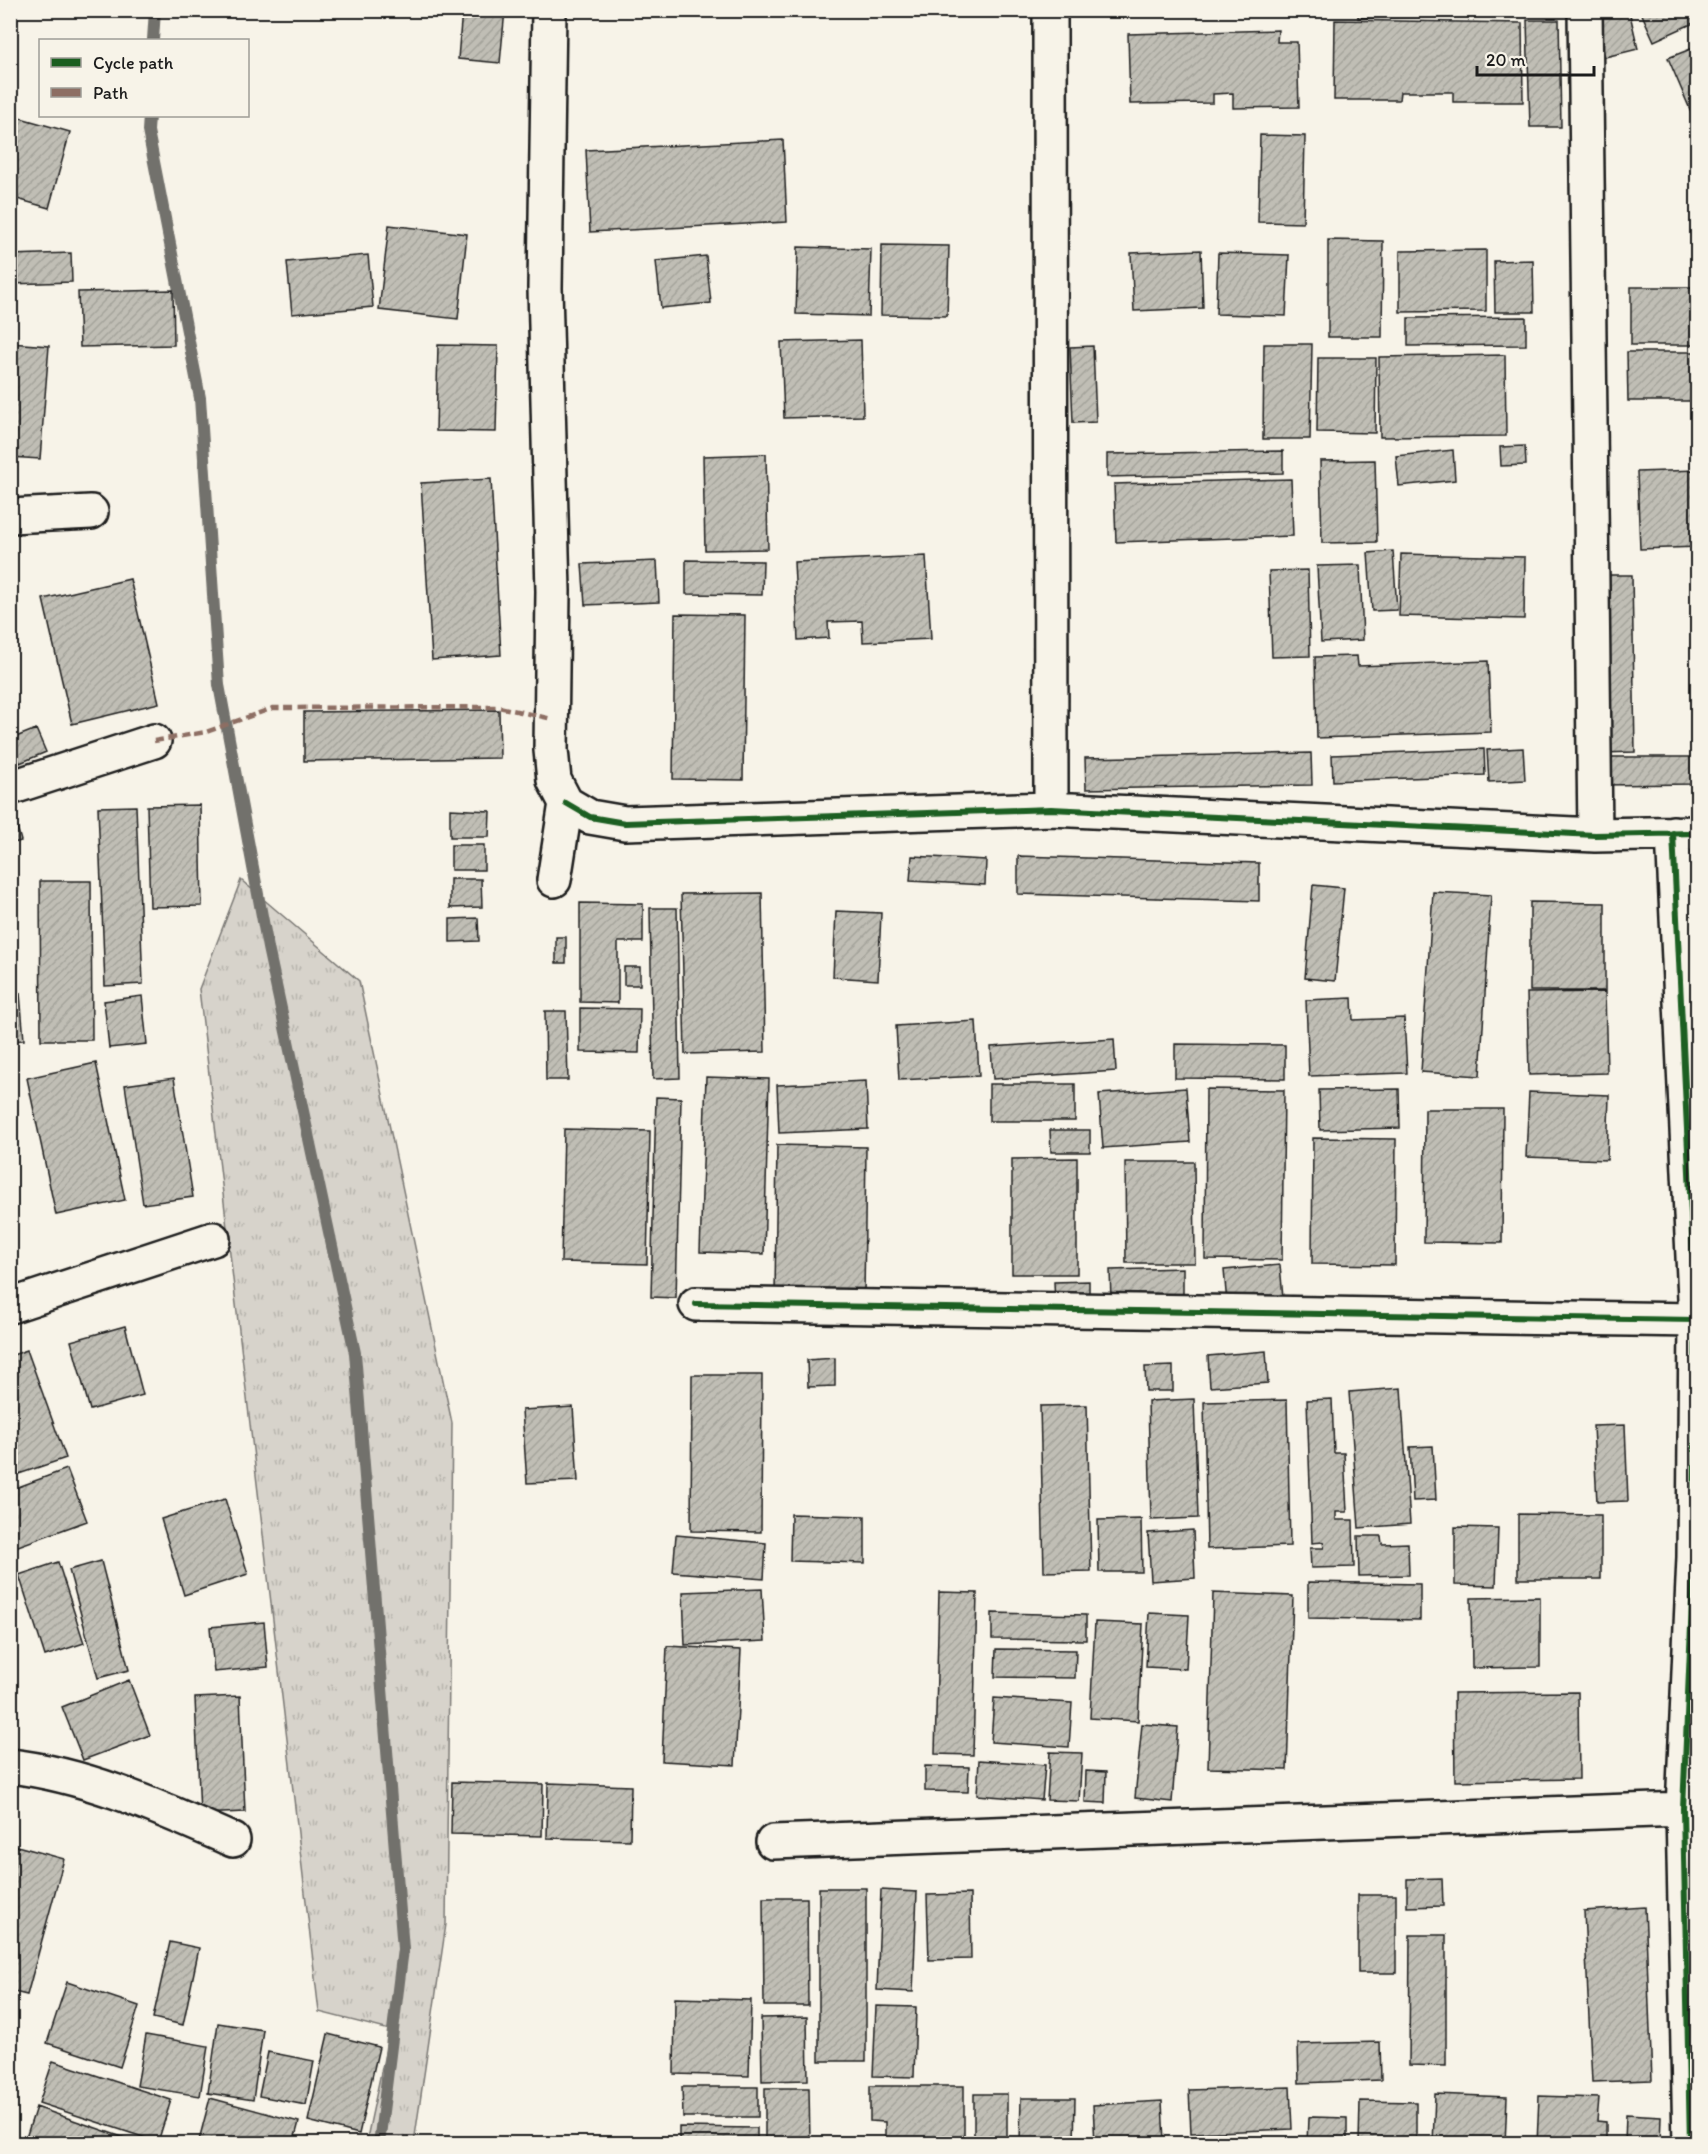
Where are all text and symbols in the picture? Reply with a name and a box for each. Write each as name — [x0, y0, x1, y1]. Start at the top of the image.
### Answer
legend — [39, 39, 249, 117]
scale bar — [1477, 39, 1594, 77]
text: 20 m — [1486, 49, 1526, 71]
text: Cycle path — [93, 52, 174, 74]
text: Path — [93, 82, 128, 104]

